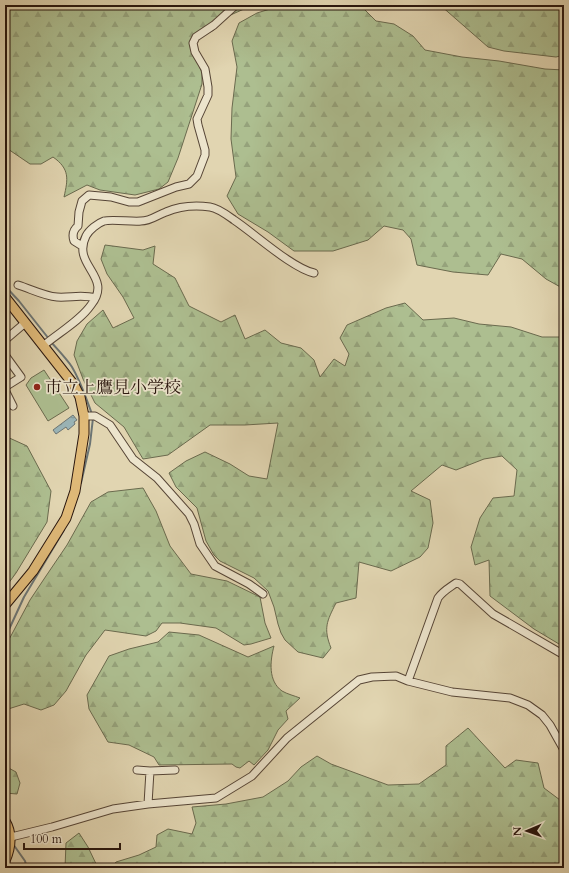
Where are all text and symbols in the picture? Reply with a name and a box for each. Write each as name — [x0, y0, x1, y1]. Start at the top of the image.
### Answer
place label: 市立上鷹見小学校 — [45, 376, 181, 399]
marker: 市立上鷹見小学校 — [32, 382, 42, 392]
north arrow — [507, 811, 547, 851]
scale bar — [24, 825, 120, 851]
text: N — [510, 826, 525, 836]
text: 100 m — [30, 831, 63, 847]

